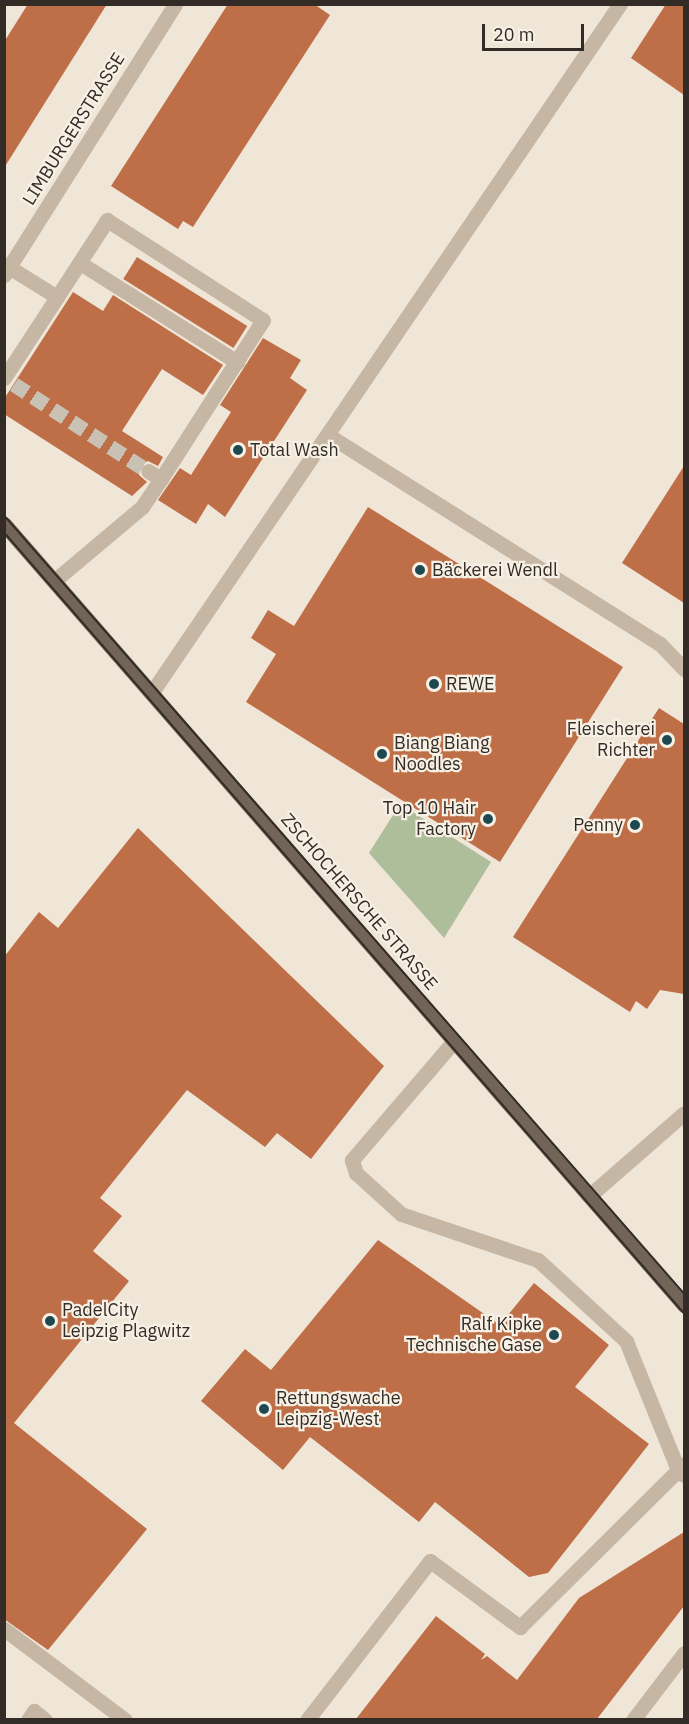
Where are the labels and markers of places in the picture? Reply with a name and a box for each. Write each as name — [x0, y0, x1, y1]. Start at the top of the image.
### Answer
place label: Total Wash — [250, 439, 339, 461]
marker: Total Wash — [231, 443, 245, 457]
place label: Bäckerei Wendl — [432, 559, 558, 581]
marker: Bäckerei Wendl — [413, 563, 427, 577]
place label: REWE — [446, 673, 495, 695]
marker: REWE — [427, 677, 441, 691]
place label: Fleischerei Richter — [567, 719, 655, 762]
place label: Biang Biang Noodles — [394, 733, 489, 776]
marker: Fleischerei Richter — [660, 733, 674, 747]
marker: Biang Biang Noodles — [375, 747, 389, 761]
place label: Top 10 Hair Factory — [383, 798, 476, 840]
marker: Top 10 Hair Factory — [481, 812, 495, 826]
place label: Penny — [573, 814, 623, 836]
marker: Penny — [628, 818, 642, 832]
place label: PadelCity Leipzig Plagwitz — [62, 1300, 190, 1342]
marker: PadelCity Leipzig Plagwitz — [43, 1314, 57, 1328]
place label: Ralf Kipke Technische Gase — [406, 1314, 542, 1356]
marker: Ralf Kipke Technische Gase — [547, 1328, 561, 1342]
place label: Rettungswache Leipzig-West — [276, 1388, 401, 1430]
marker: Rettungswache Leipzig-West — [257, 1402, 271, 1416]

